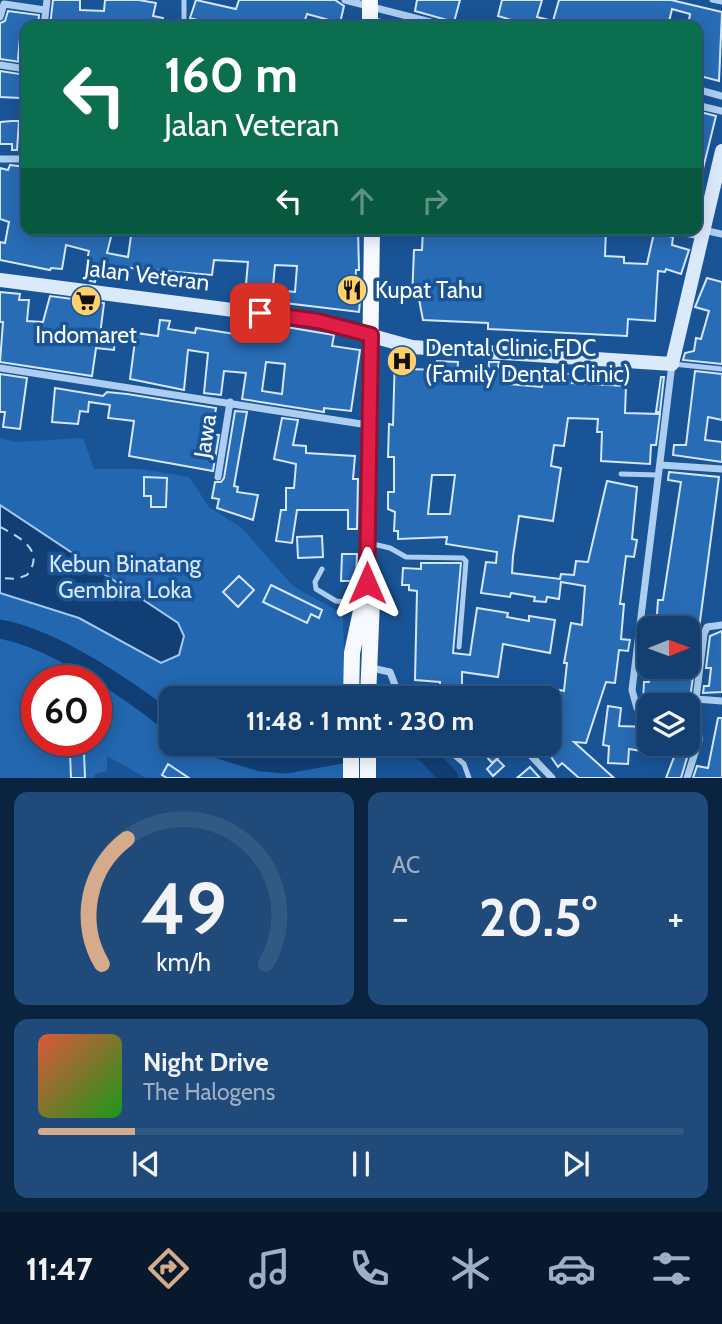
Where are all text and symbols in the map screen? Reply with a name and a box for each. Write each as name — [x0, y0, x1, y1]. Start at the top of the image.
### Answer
text: 160 m — [164, 45, 298, 104]
icon: left — [49, 49, 140, 140]
text: Jalan Veteran — [164, 105, 339, 144]
icon: left — [270, 182, 308, 220]
icon: ahead — [343, 182, 381, 220]
icon: right — [416, 182, 454, 220]
street label: Jalan Veteran — [82, 253, 211, 297]
restaurant icon: Kupat Tahu — [335, 273, 369, 307]
place label: Kupat Tahu — [375, 276, 482, 304]
pin — [230, 283, 290, 343]
supermarket icon: Indomaret — [69, 284, 103, 318]
icon: arrive — [241, 294, 279, 332]
place label: Indomaret — [35, 321, 137, 349]
place label: Dental Clinic FDC (Family Dental Clinic) — [425, 334, 631, 388]
hospital icon: Dental Clinic FDC (Family Dental Clinic) — [385, 344, 419, 378]
street label: Jawa — [188, 412, 222, 461]
position arrow — [330, 546, 404, 620]
park label: Kebun Binatang Gembira Loka — [49, 550, 202, 604]
north arrow — [637, 616, 700, 679]
map controls — [637, 616, 700, 756]
speed limit sign: 60 — [21, 665, 112, 756]
button: layers — [637, 693, 700, 756]
text: 11:48 · 1 mnt · 230 m — [246, 705, 474, 737]
text: AC — [392, 851, 420, 879]
text: 49 — [141, 865, 227, 953]
text: 20.5° — [479, 886, 597, 949]
text: − — [392, 894, 409, 941]
text: + — [667, 894, 684, 941]
text: km/h — [157, 947, 211, 977]
text: Night Drive — [143, 1046, 269, 1078]
text: The Halogens — [143, 1078, 275, 1106]
icon: previous — [127, 1145, 165, 1183]
icon: pause — [342, 1145, 380, 1183]
icon: next — [557, 1145, 595, 1183]
icon: directions — [144, 1244, 193, 1293]
icon: music — [245, 1244, 294, 1293]
icon: phone — [345, 1244, 394, 1293]
icon: climate — [446, 1244, 495, 1293]
icon: car — [547, 1244, 596, 1293]
icon: filters — [647, 1244, 696, 1293]
text: 11:47 — [26, 1249, 93, 1288]

